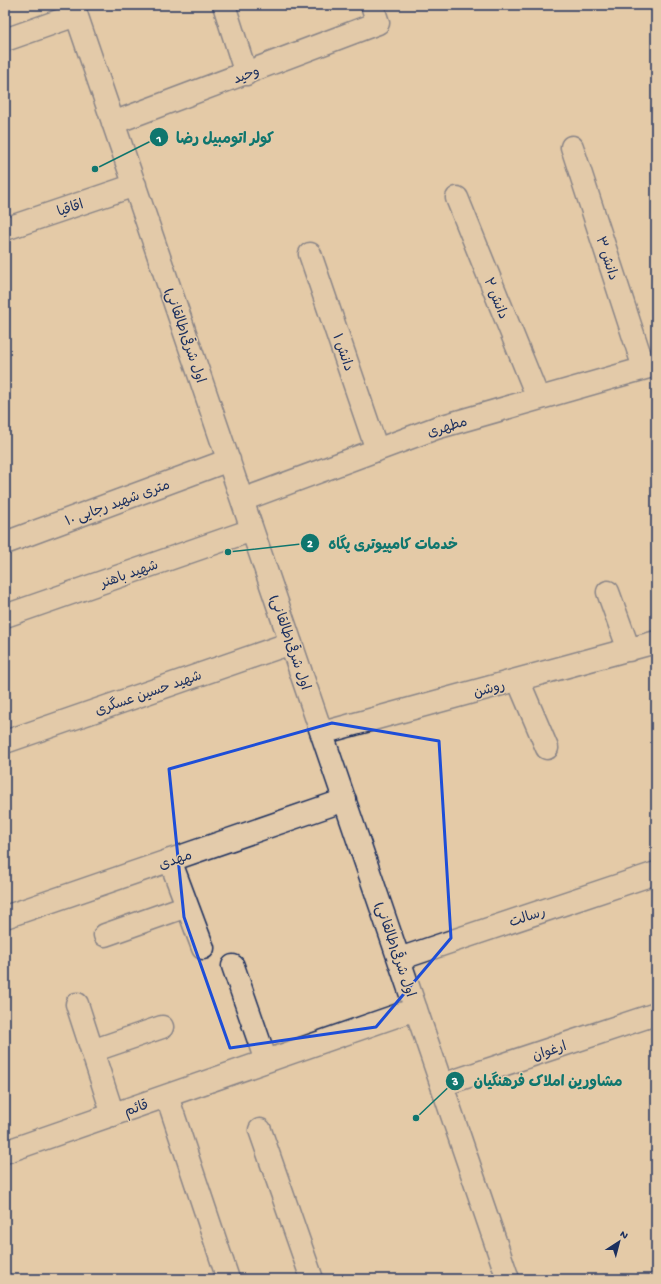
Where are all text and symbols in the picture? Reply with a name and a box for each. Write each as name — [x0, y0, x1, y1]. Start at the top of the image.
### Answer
street label: وحید — [231, 64, 263, 89]
callout: کولر اتومبیل رضا — [149, 124, 282, 151]
text: کولر اتومبیل رضا — [176, 131, 274, 149]
text: 1 — [156, 133, 162, 147]
street label: اقاقیا — [55, 197, 86, 222]
street label: دانش ۳ — [591, 235, 621, 283]
street label: دانش ۲ — [479, 276, 511, 322]
street label: اول شرقی(طالقانی) — [159, 285, 210, 386]
street label: دانش ۱ — [327, 332, 356, 374]
street label: مطهری — [426, 414, 470, 443]
street label: ۱۰ متری شهید رجایی — [63, 477, 173, 531]
callout: خدمات کامپیوتری پگاه — [300, 530, 465, 557]
text: خدمات کامپیوتری پگاه — [328, 534, 458, 555]
text: 2 — [307, 538, 313, 552]
street label: شهید باهنر — [98, 558, 161, 593]
street label: اول شرقی(طالقانی) — [264, 592, 315, 693]
street label: شهید حسین عسگری — [92, 666, 205, 721]
street label: روشن — [472, 678, 507, 703]
street label: مهدی — [157, 848, 195, 875]
street label: اول شرقی(طالقانی) — [369, 899, 420, 1000]
street label: رسالت — [507, 904, 548, 932]
street label: ارغوان — [530, 1039, 569, 1066]
callout: مشاورین املاک فرهنگیان — [445, 1067, 630, 1094]
text: مشاورین املاک فرهنگیان — [474, 1071, 622, 1092]
text: 3 — [451, 1076, 458, 1090]
street label: قائم — [123, 1097, 151, 1121]
north arrow — [599, 1222, 639, 1262]
text: N — [617, 1229, 630, 1242]

